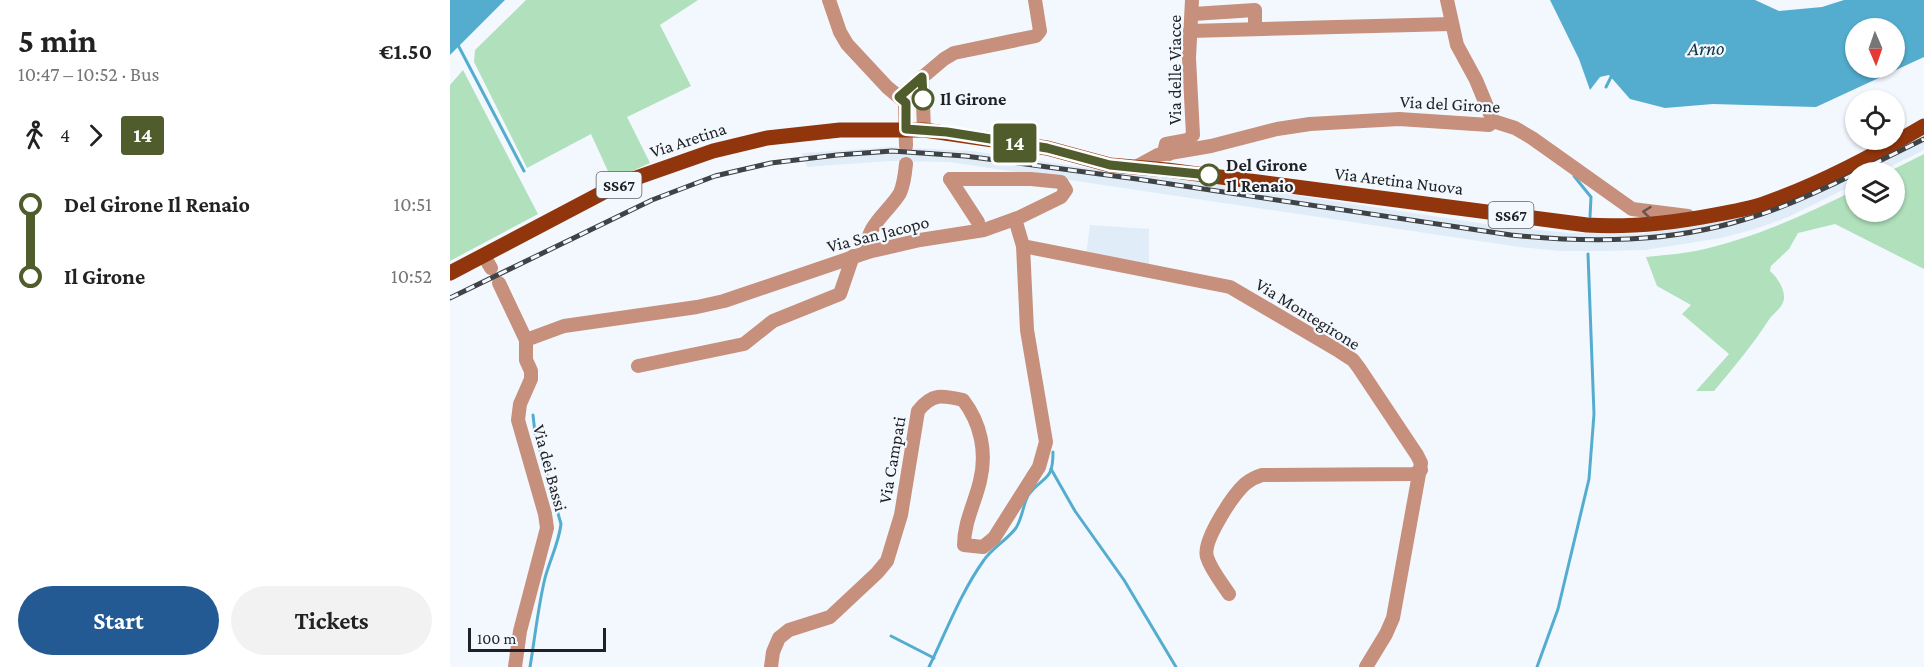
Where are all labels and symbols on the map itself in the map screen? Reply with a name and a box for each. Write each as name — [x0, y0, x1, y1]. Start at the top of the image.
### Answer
street label: Via delle Viacce — [1165, 15, 1185, 125]
north arrow — [1845, 18, 1905, 78]
water label: Arno — [1686, 37, 1725, 59]
marker: Il Girone — [912, 88, 934, 110]
place label: Il Girone — [940, 89, 1006, 109]
street label: Via del Girone — [1399, 91, 1501, 117]
street label: Via Aretina — [647, 118, 729, 162]
line badge: 14 — [988, 124, 1042, 162]
place label: Del Girone Il Renaio — [1226, 155, 1307, 196]
street label: Via Aretina Nuova — [1334, 163, 1464, 199]
marker: Del Girone Il Renaio — [1198, 164, 1220, 186]
road number: SS67 — [596, 172, 642, 198]
road number: SS67 — [1488, 202, 1534, 228]
one-way arrow — [1642, 206, 1651, 219]
street label: Via San Jacopo — [825, 212, 931, 256]
street label: Via Montegirone — [1252, 274, 1364, 354]
street label: Via Campati — [874, 415, 910, 505]
street label: Via dei Bassi — [529, 422, 571, 514]
scale bar — [468, 625, 606, 652]

